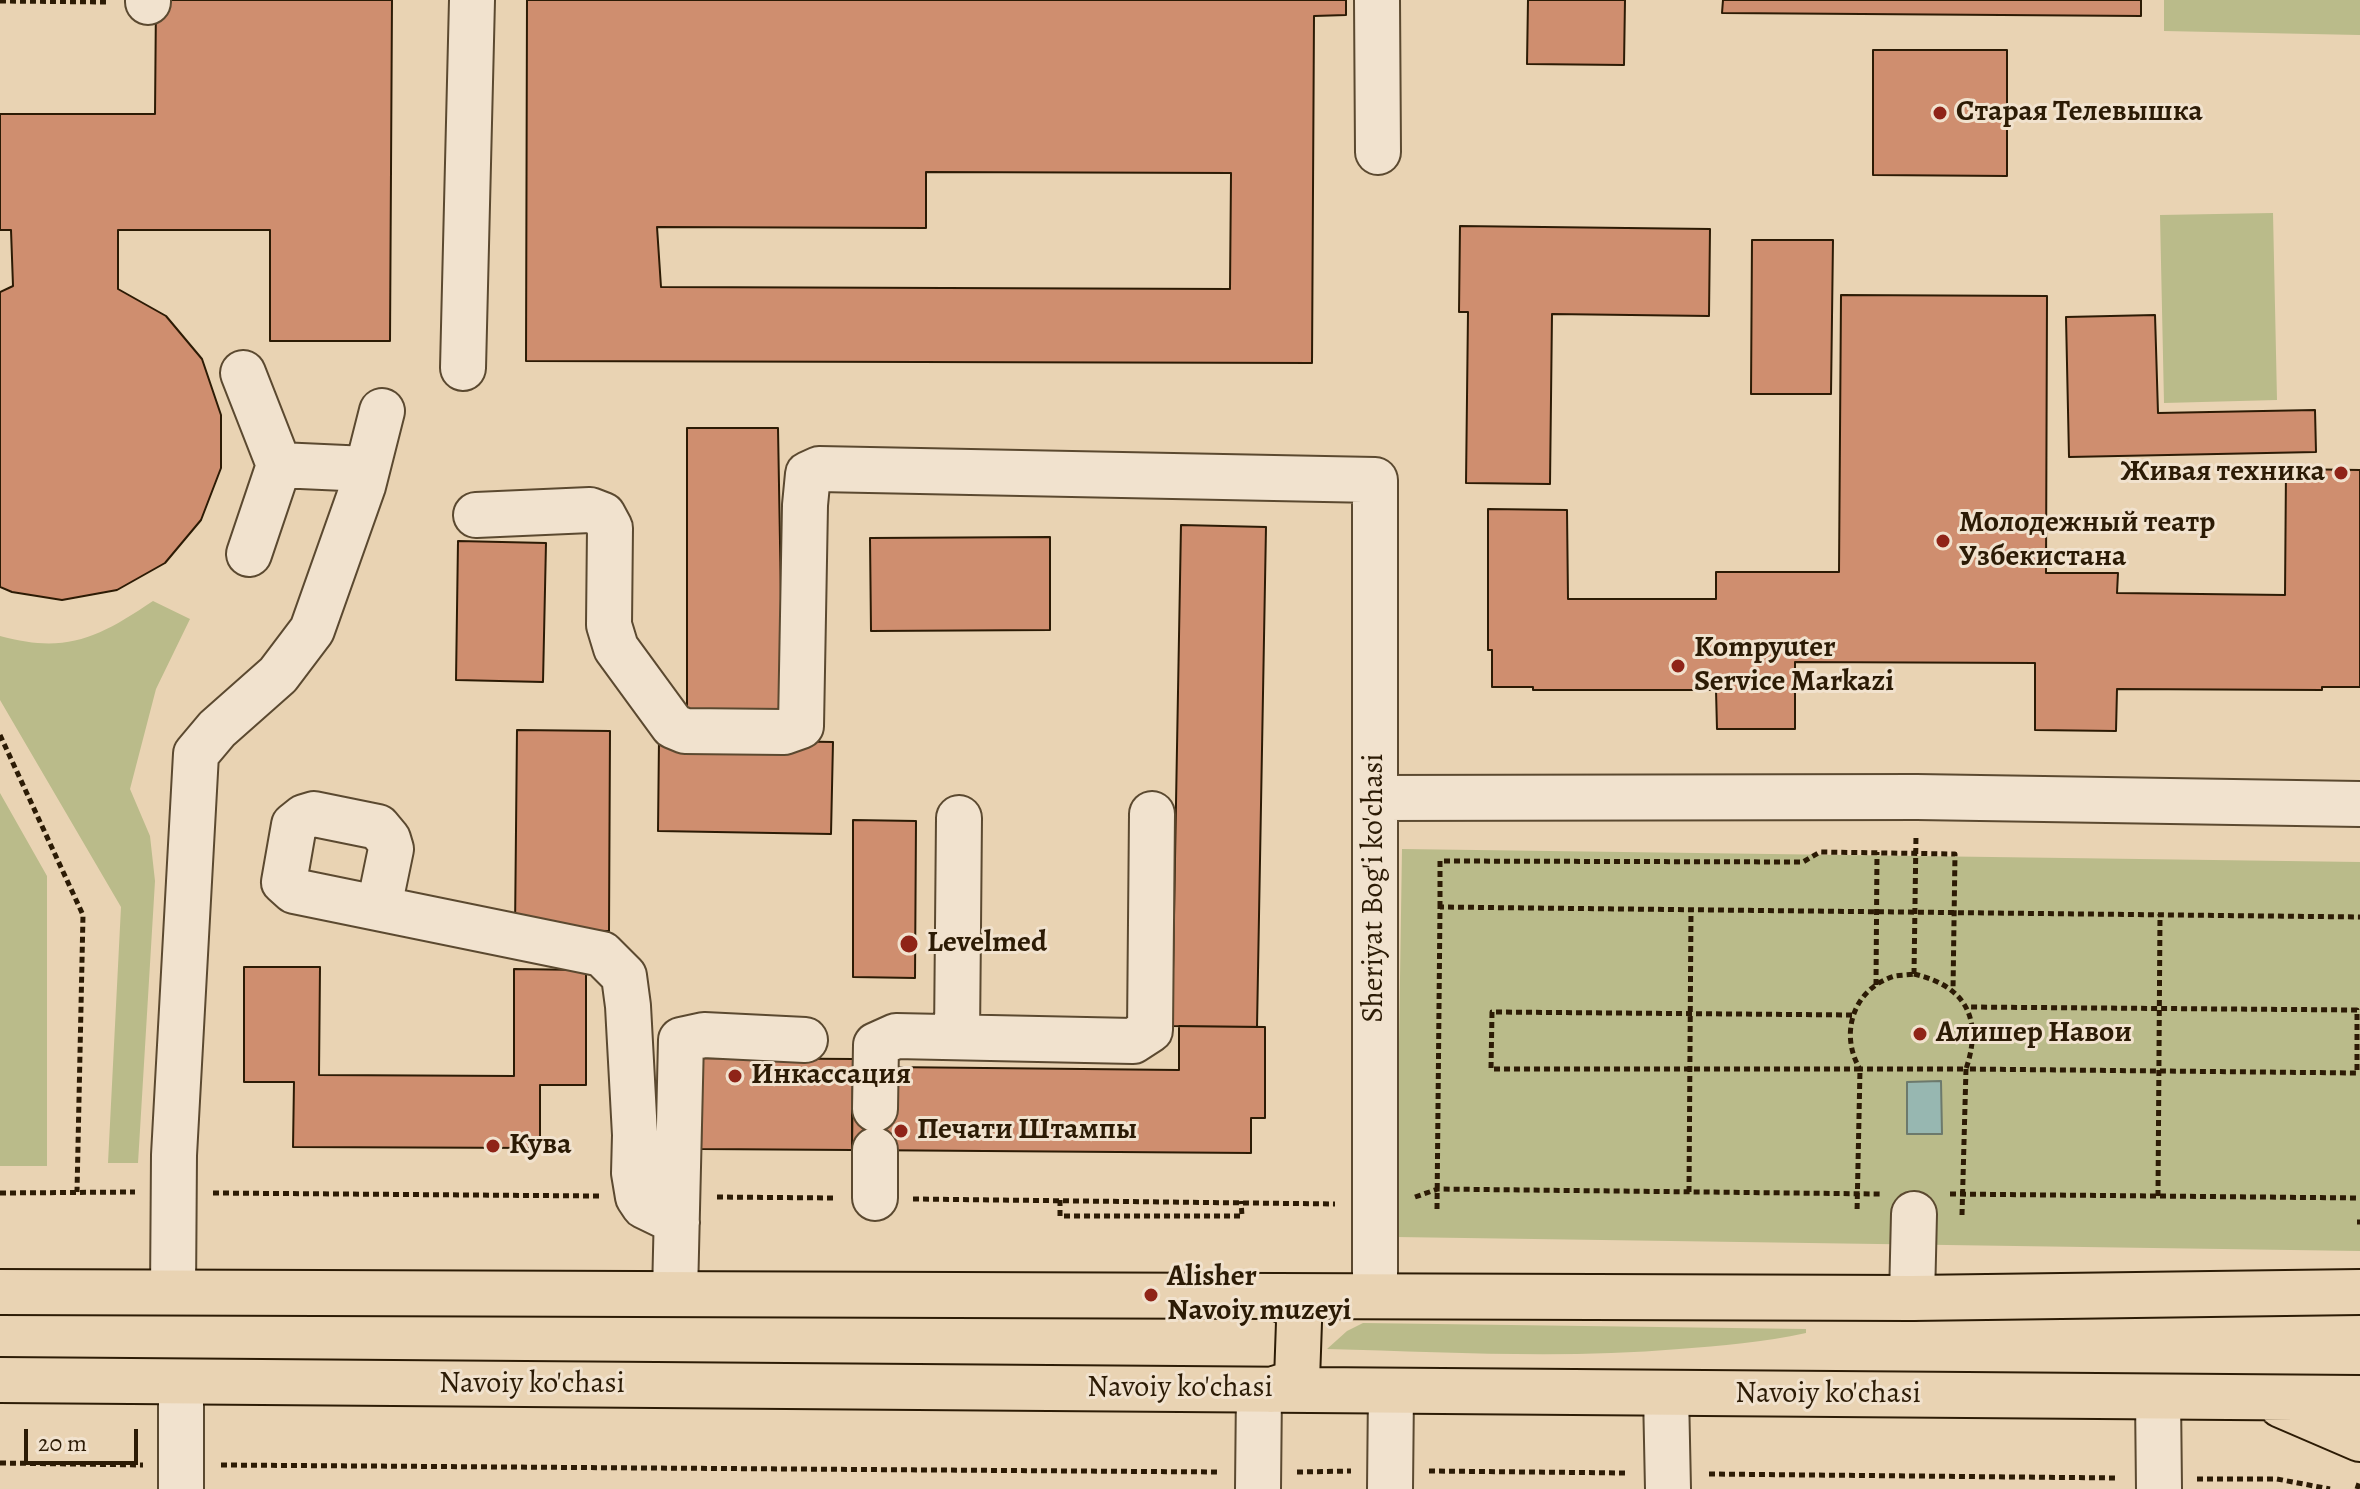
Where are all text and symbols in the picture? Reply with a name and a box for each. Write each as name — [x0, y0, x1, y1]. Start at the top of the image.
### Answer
place label: Старая Телевышка — [1956, 95, 2203, 131]
marker: Старая Телевышка — [1931, 104, 1949, 122]
place label: Живая техника — [2121, 455, 2325, 491]
marker: Живая техника — [2332, 464, 2350, 482]
place label: Молодежный театр Узбекистана — [1959, 506, 2215, 576]
marker: Молодежный театр Узбекистана — [1934, 532, 1952, 550]
place label: Kompyuter Service Markazi — [1694, 631, 1894, 702]
marker: Kompyuter Service Markazi — [1669, 657, 1687, 675]
street label: Sheriyat Bog'i ko'chasi — [1357, 753, 1393, 1023]
place label: Levelmed — [927, 926, 1047, 962]
marker: Levelmed — [898, 933, 920, 955]
place label: Алишер Навои — [1936, 1016, 2132, 1052]
marker: Алишер Навои — [1911, 1025, 1929, 1043]
place label: Инкасcация — [751, 1058, 911, 1094]
marker: Инкасcация — [726, 1067, 744, 1085]
place label: Печати Штампы — [917, 1113, 1137, 1149]
marker: Печати Штампы — [892, 1122, 910, 1140]
place label: Кува — [509, 1128, 571, 1164]
marker: Кува — [484, 1137, 502, 1155]
place label: Alisher Navoiy muzeyi — [1167, 1260, 1351, 1330]
marker: Alisher Navoiy muzeyi — [1142, 1286, 1160, 1304]
street label: Navoiy ko'chasi — [439, 1367, 625, 1403]
street label: Navoiy ko'chasi — [1087, 1371, 1273, 1407]
street label: Navoiy ko'chasi — [1735, 1377, 1921, 1413]
scale bar — [28, 1413, 142, 1463]
text: 20 m — [38, 1427, 87, 1459]

